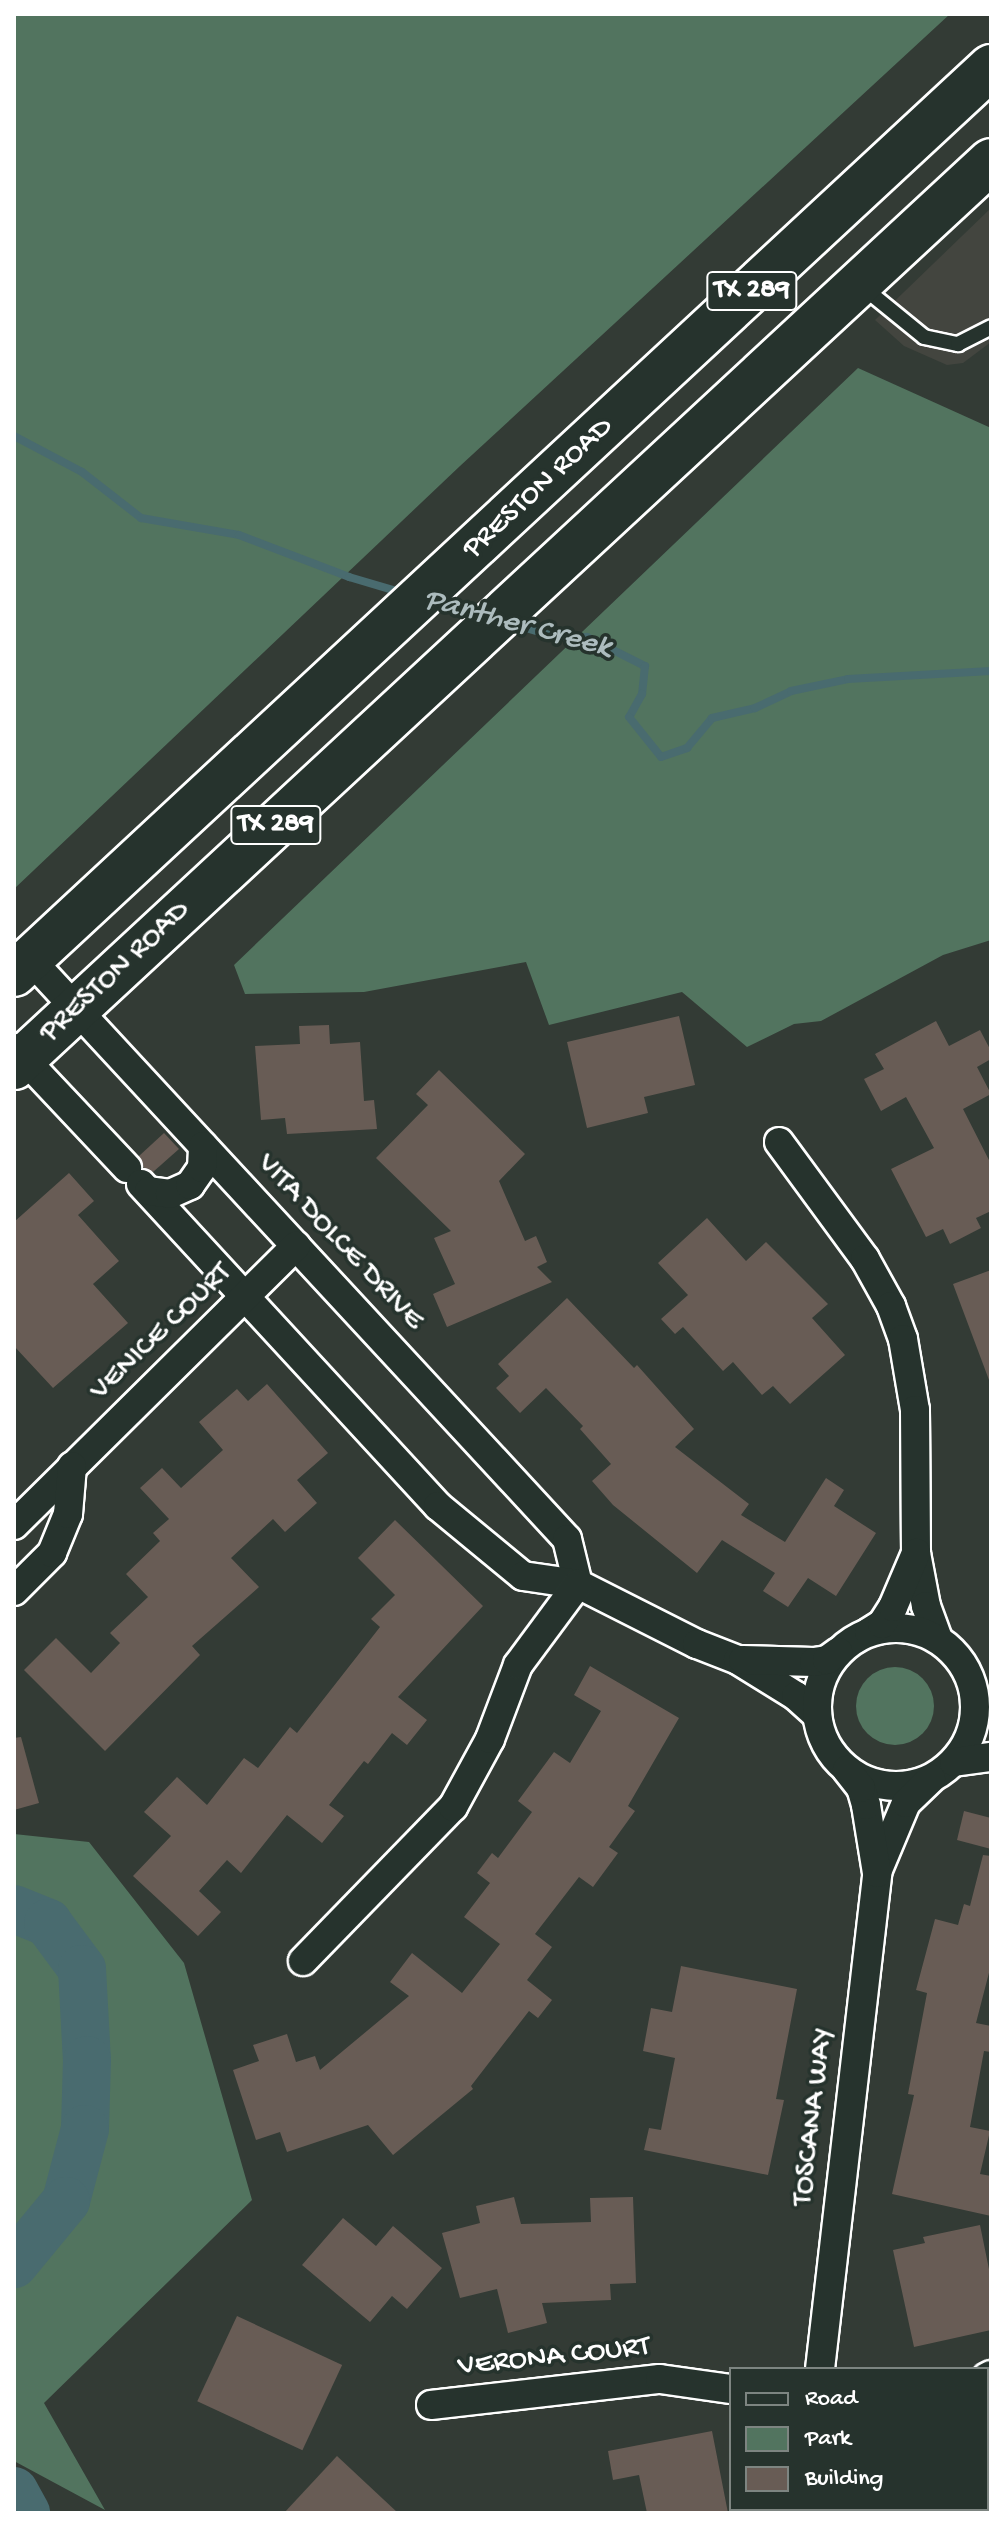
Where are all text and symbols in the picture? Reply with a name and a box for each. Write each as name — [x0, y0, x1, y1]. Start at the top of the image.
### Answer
road number: TX 289 — [706, 267, 798, 315]
street label: PRESTON ROAD — [456, 410, 622, 568]
water label: Panther Creek — [419, 582, 615, 668]
road number: TX 289 — [230, 801, 322, 849]
street label: PRESTON ROAD — [33, 894, 199, 1052]
street label: VITA DOLCE DRIVE — [248, 1147, 430, 1339]
street label: VENICE COURT — [84, 1256, 240, 1410]
street label: TOSCANA WAY — [786, 2026, 844, 2208]
street label: VERONA COURT — [456, 2330, 652, 2386]
legend — [729, 2367, 989, 2511]
text: Road — [805, 2385, 857, 2414]
text: Park — [805, 2425, 851, 2454]
text: Building — [805, 2465, 883, 2494]

